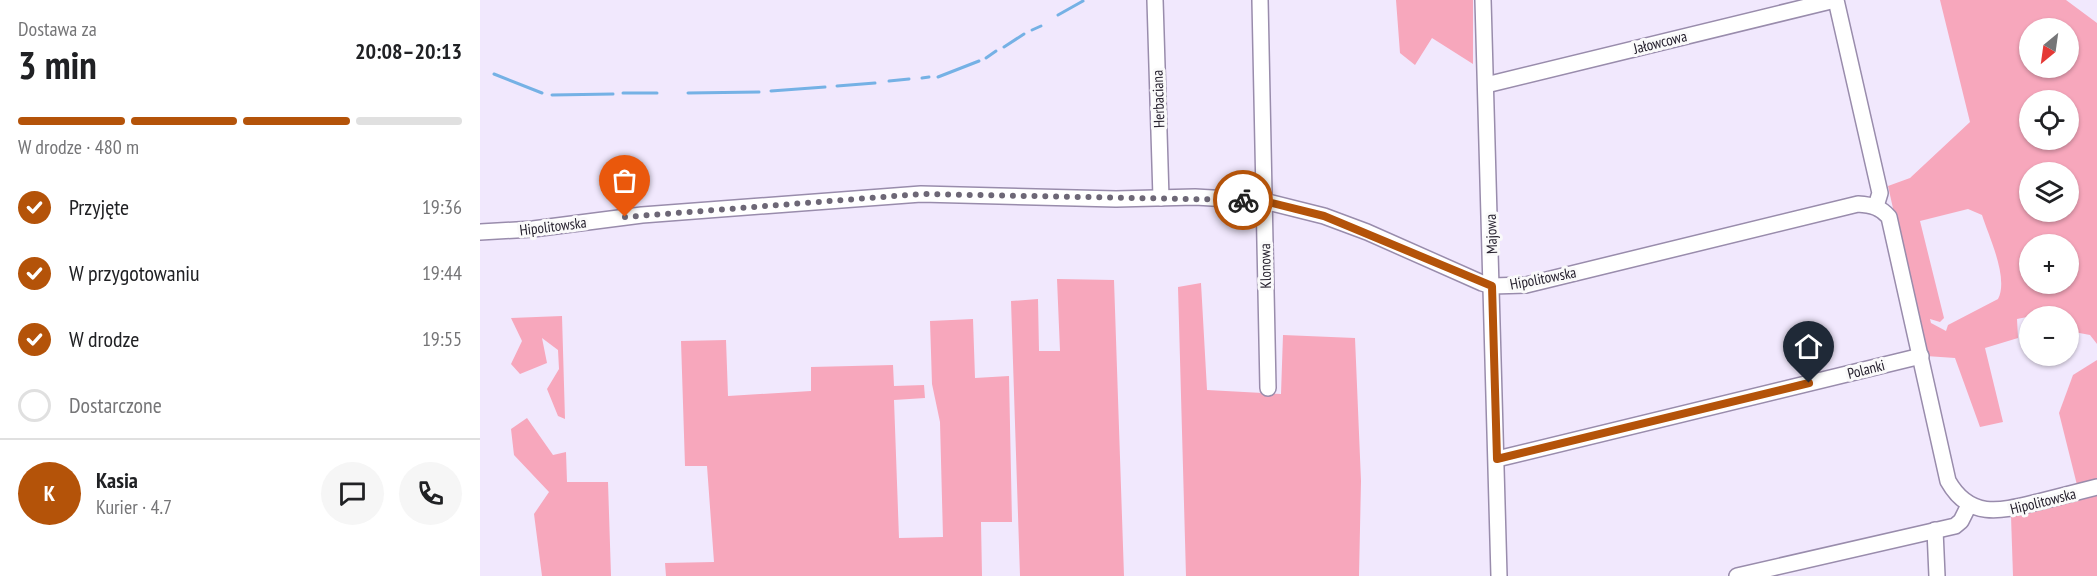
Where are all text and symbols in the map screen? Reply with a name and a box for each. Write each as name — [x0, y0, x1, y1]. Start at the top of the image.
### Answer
text: Dostawa za — [18, 16, 97, 42]
north arrow — [2019, 18, 2079, 78]
map controls — [2019, 18, 2079, 366]
street label: Jałowcowa — [1630, 26, 1689, 58]
text: 20:08–20:13 — [355, 37, 462, 65]
text: 3 min — [18, 39, 97, 90]
street label: Herbaciana — [1147, 70, 1169, 128]
button: locate — [2019, 90, 2079, 150]
text: W drodze · 480 m — [18, 134, 139, 160]
pin — [599, 155, 650, 217]
button: layers — [2019, 162, 2079, 222]
icon: bag — [608, 164, 641, 197]
courier — [1213, 170, 1273, 230]
icon: bike — [1227, 184, 1260, 217]
icon: check — [18, 191, 51, 224]
text: Przyjęte — [69, 193, 129, 221]
text: 19:36 — [422, 194, 462, 220]
street label: Hipolitowska — [519, 212, 587, 240]
street label: Majowa — [1481, 214, 1501, 254]
button: + — [2019, 234, 2079, 294]
street label: Klonowa — [1255, 243, 1275, 289]
icon: check — [18, 257, 51, 290]
text: W przygotowaniu — [69, 259, 200, 287]
text: 19:44 — [422, 260, 462, 286]
street label: Hipolitowska — [1508, 262, 1578, 294]
button: − — [2019, 306, 2079, 366]
pin — [1783, 321, 1834, 383]
icon: check — [18, 323, 51, 356]
text: W drodze — [69, 325, 139, 353]
text: 19:55 — [422, 326, 462, 352]
icon: home — [1792, 330, 1825, 363]
street label: Polanki — [1845, 355, 1887, 383]
text: Dostarczone — [69, 391, 162, 419]
button: chat — [321, 462, 384, 525]
button: phone — [399, 462, 462, 525]
text: Kasia — [96, 466, 138, 494]
text: K — [44, 479, 55, 507]
street label: Hipolitowska — [2008, 484, 2078, 518]
text: Kurier · 4.7 — [96, 494, 172, 520]

